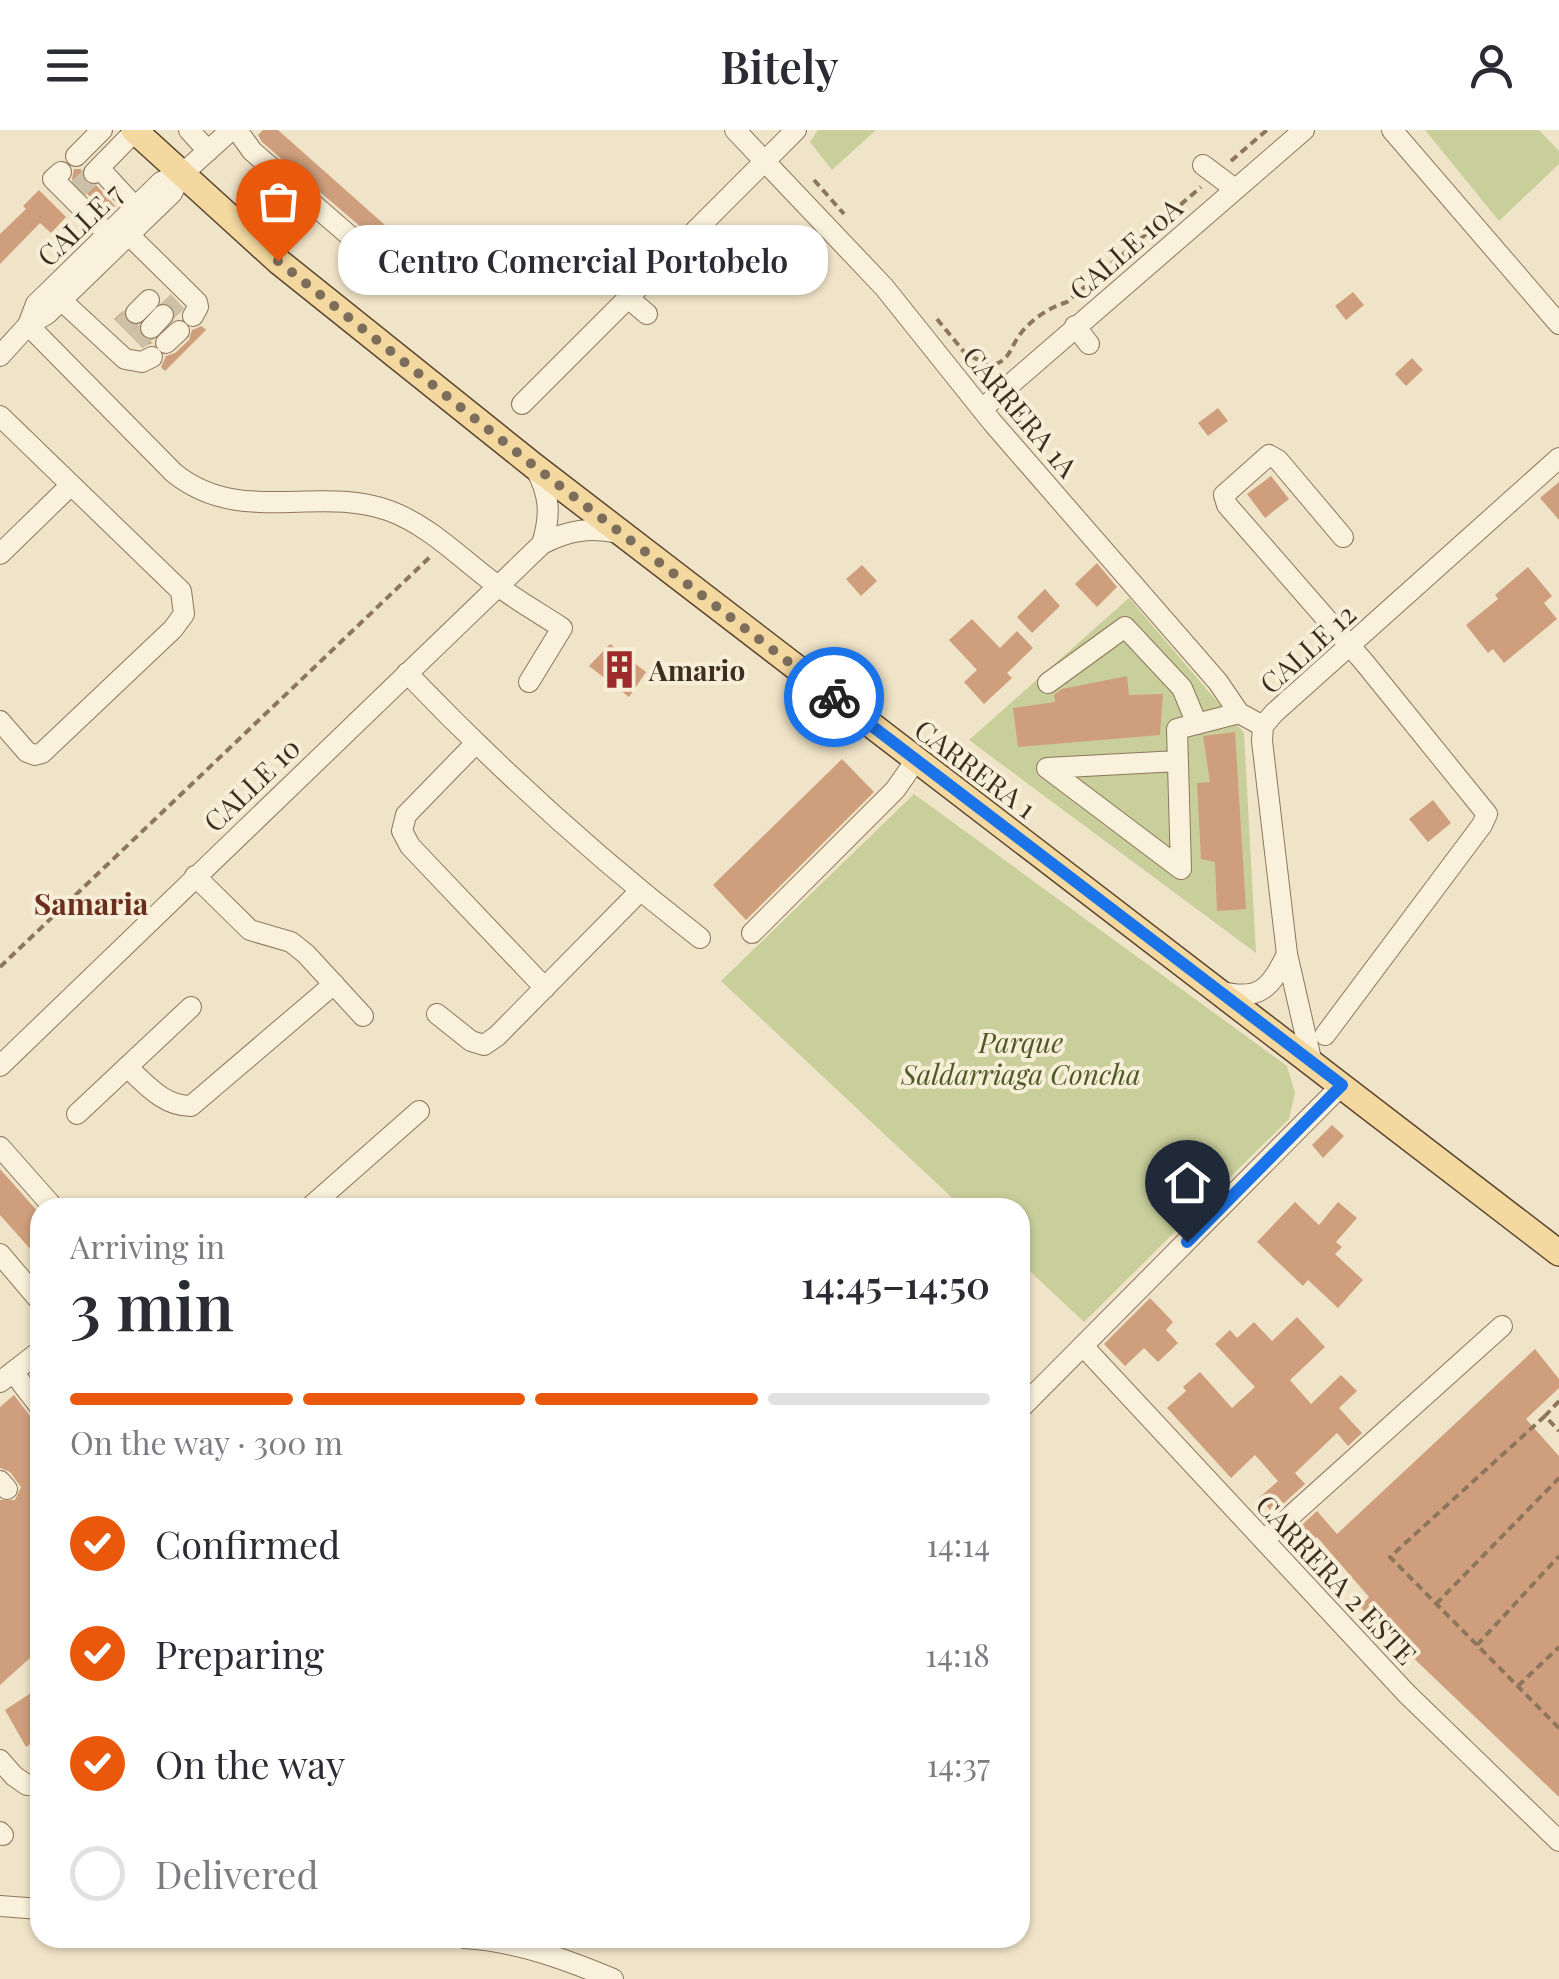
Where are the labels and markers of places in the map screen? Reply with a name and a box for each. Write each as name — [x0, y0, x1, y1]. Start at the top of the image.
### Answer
pin — [236, 159, 321, 262]
callout: Centro Comercial Portobelo — [338, 226, 828, 296]
building icon: Amario — [598, 648, 640, 690]
place label: Amario — [648, 651, 745, 688]
pin — [1145, 1140, 1230, 1243]

